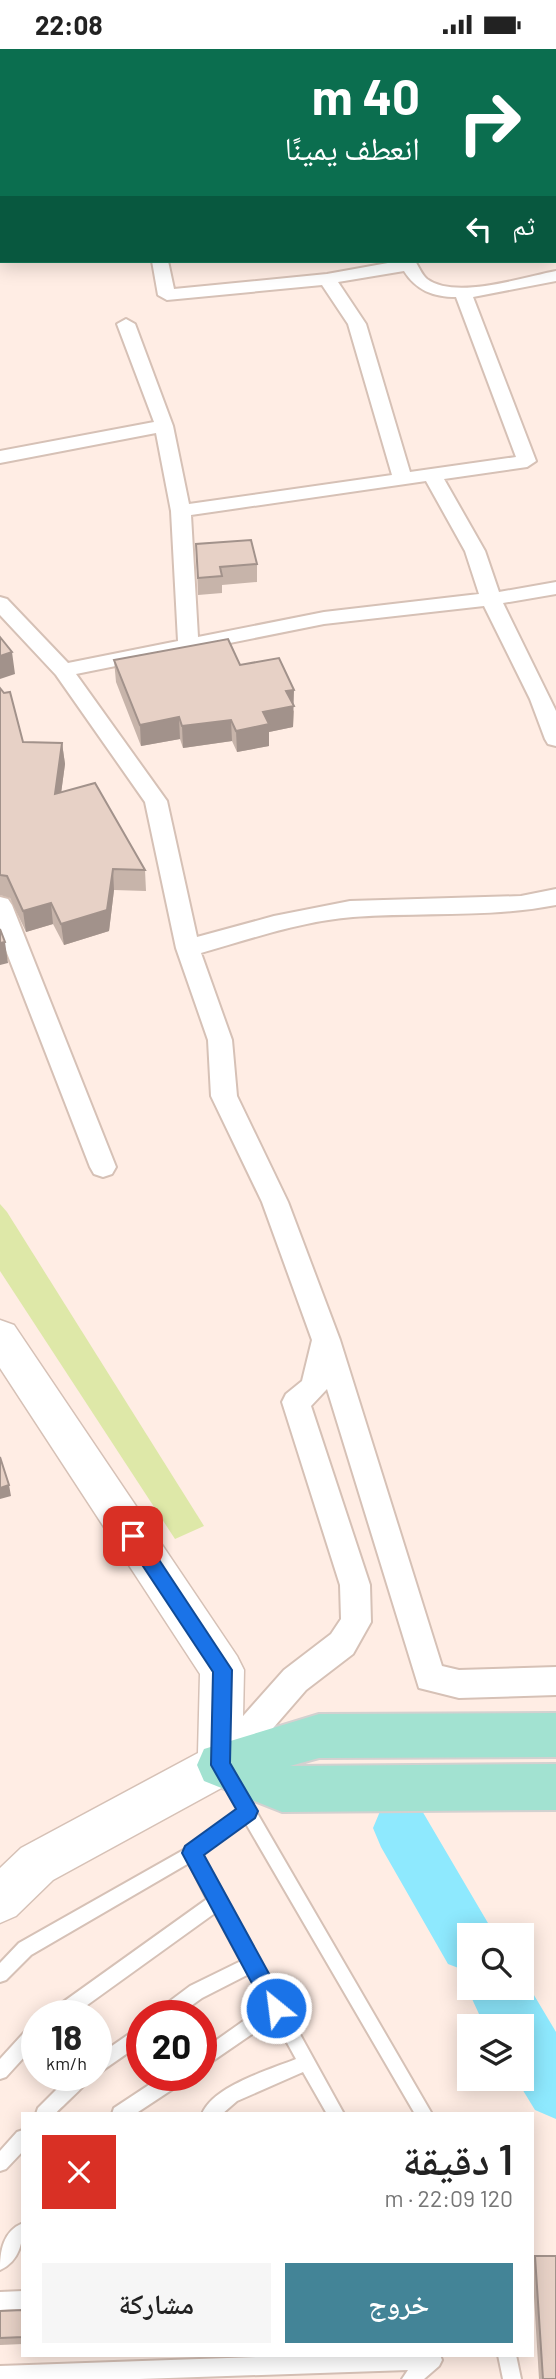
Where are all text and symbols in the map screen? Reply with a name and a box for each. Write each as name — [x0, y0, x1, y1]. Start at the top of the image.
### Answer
text: 22:08 — [35, 9, 102, 40]
text: 40 m — [312, 66, 420, 125]
icon: right — [444, 77, 535, 168]
text: انعطف يمينًا — [285, 128, 420, 166]
text: ثم — [512, 209, 535, 240]
icon: left — [460, 210, 498, 248]
pin — [103, 1506, 163, 1566]
icon: arrive — [114, 1517, 152, 1555]
map controls — [457, 1923, 534, 2091]
button: search — [457, 1923, 534, 2000]
position arrow — [239, 1971, 313, 2045]
speed limit sign: 20 — [126, 2000, 217, 2091]
button: layers — [457, 2014, 534, 2091]
text: 18 — [51, 2015, 82, 2057]
text: km/h — [46, 2052, 87, 2074]
text: 1 دقيقة — [402, 2133, 513, 2183]
button: close — [42, 2135, 116, 2209]
text: 120 m · 22:09 — [385, 2184, 513, 2212]
button: مشاركة — [42, 2263, 271, 2343]
button: خروج — [285, 2263, 513, 2343]

